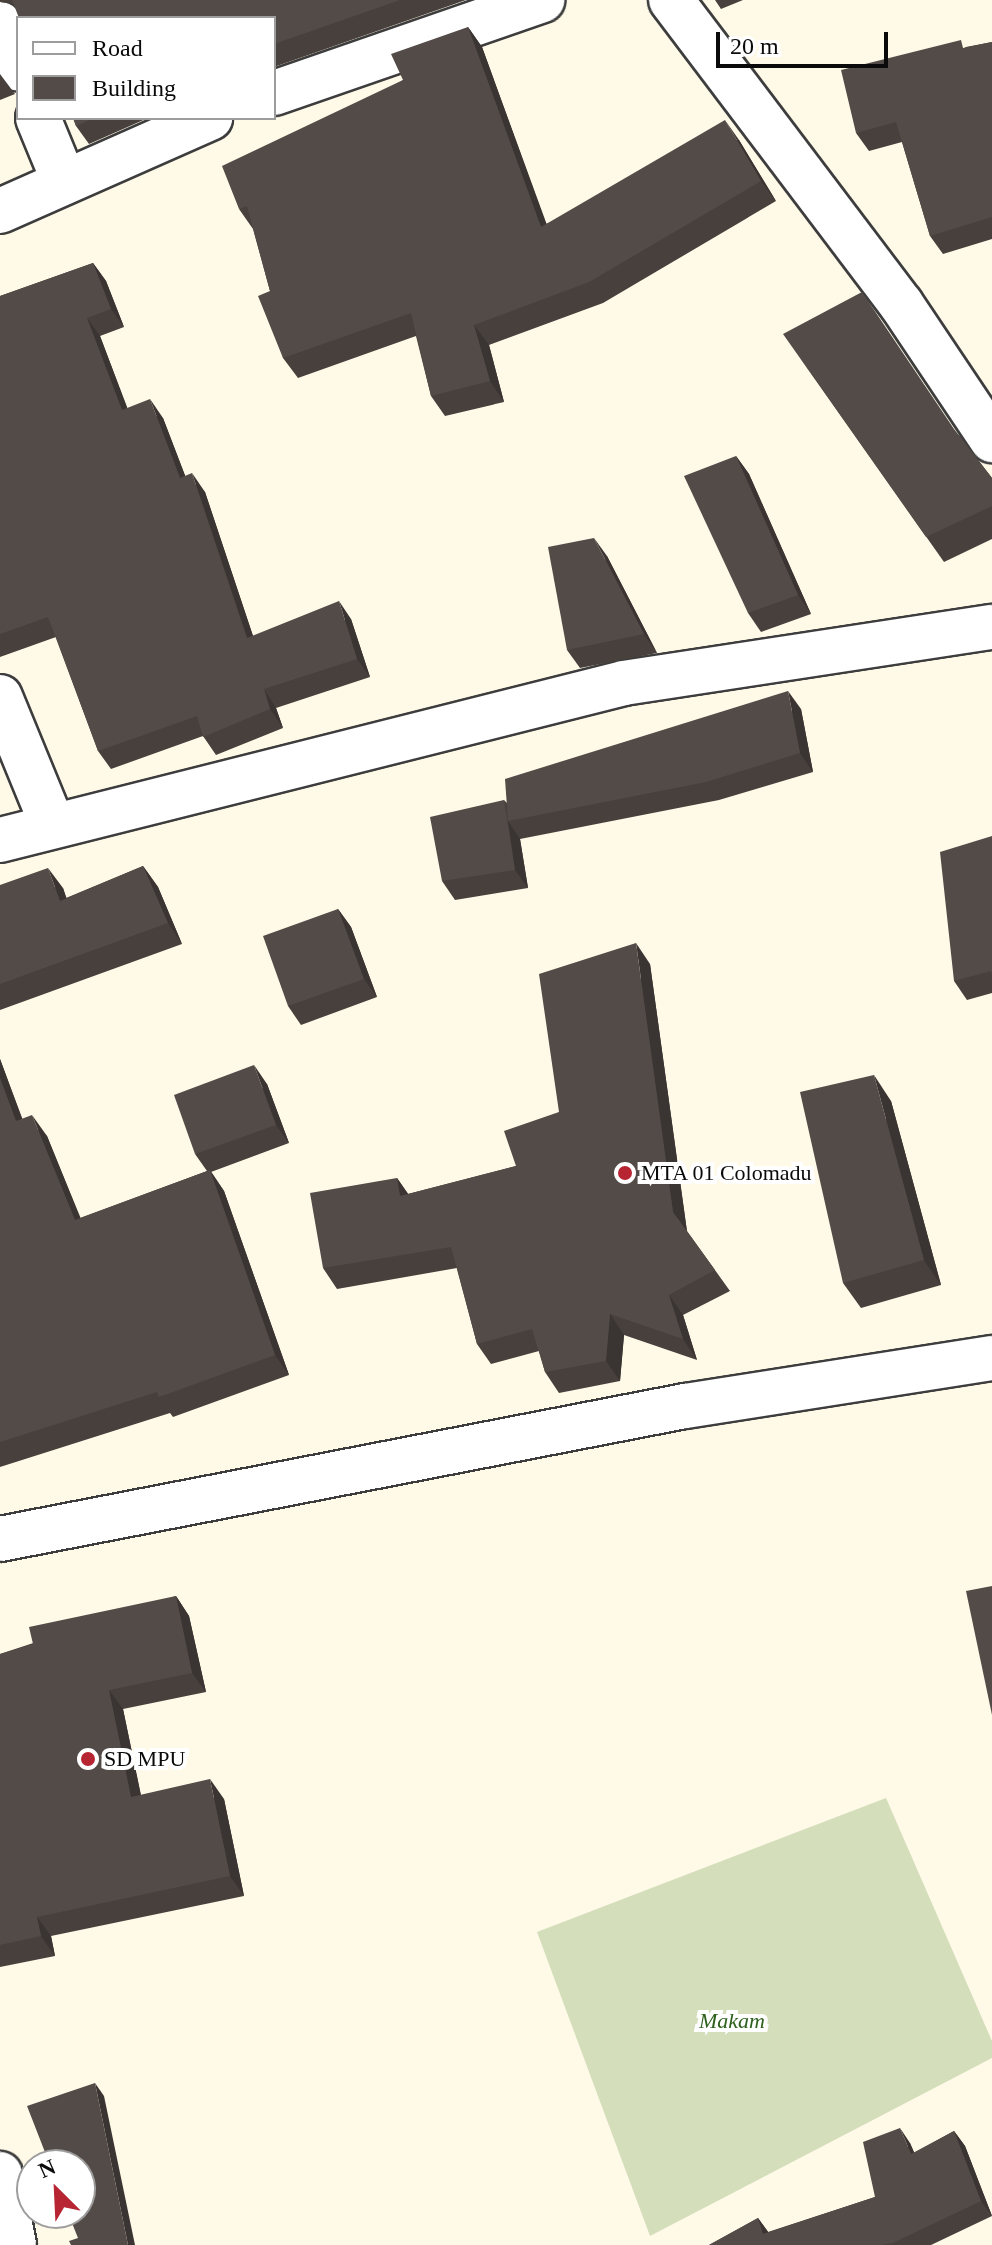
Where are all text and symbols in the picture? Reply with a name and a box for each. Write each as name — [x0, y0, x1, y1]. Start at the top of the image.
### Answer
legend — [16, 16, 276, 120]
scale bar — [720, 16, 892, 66]
text: 20 m — [730, 33, 779, 59]
text: Road — [92, 35, 143, 61]
text: Building — [92, 75, 176, 101]
place label: MTA 01 Colomadu — [641, 1160, 813, 1186]
marker: MTA 01 Colomadu — [616, 1164, 634, 1182]
place label: SD MPU — [104, 1746, 185, 1772]
marker: SD MPU — [79, 1750, 97, 1768]
park label: Makam — [699, 2008, 765, 2034]
north arrow — [16, 2149, 96, 2229]
text: N — [34, 2154, 59, 2183]

